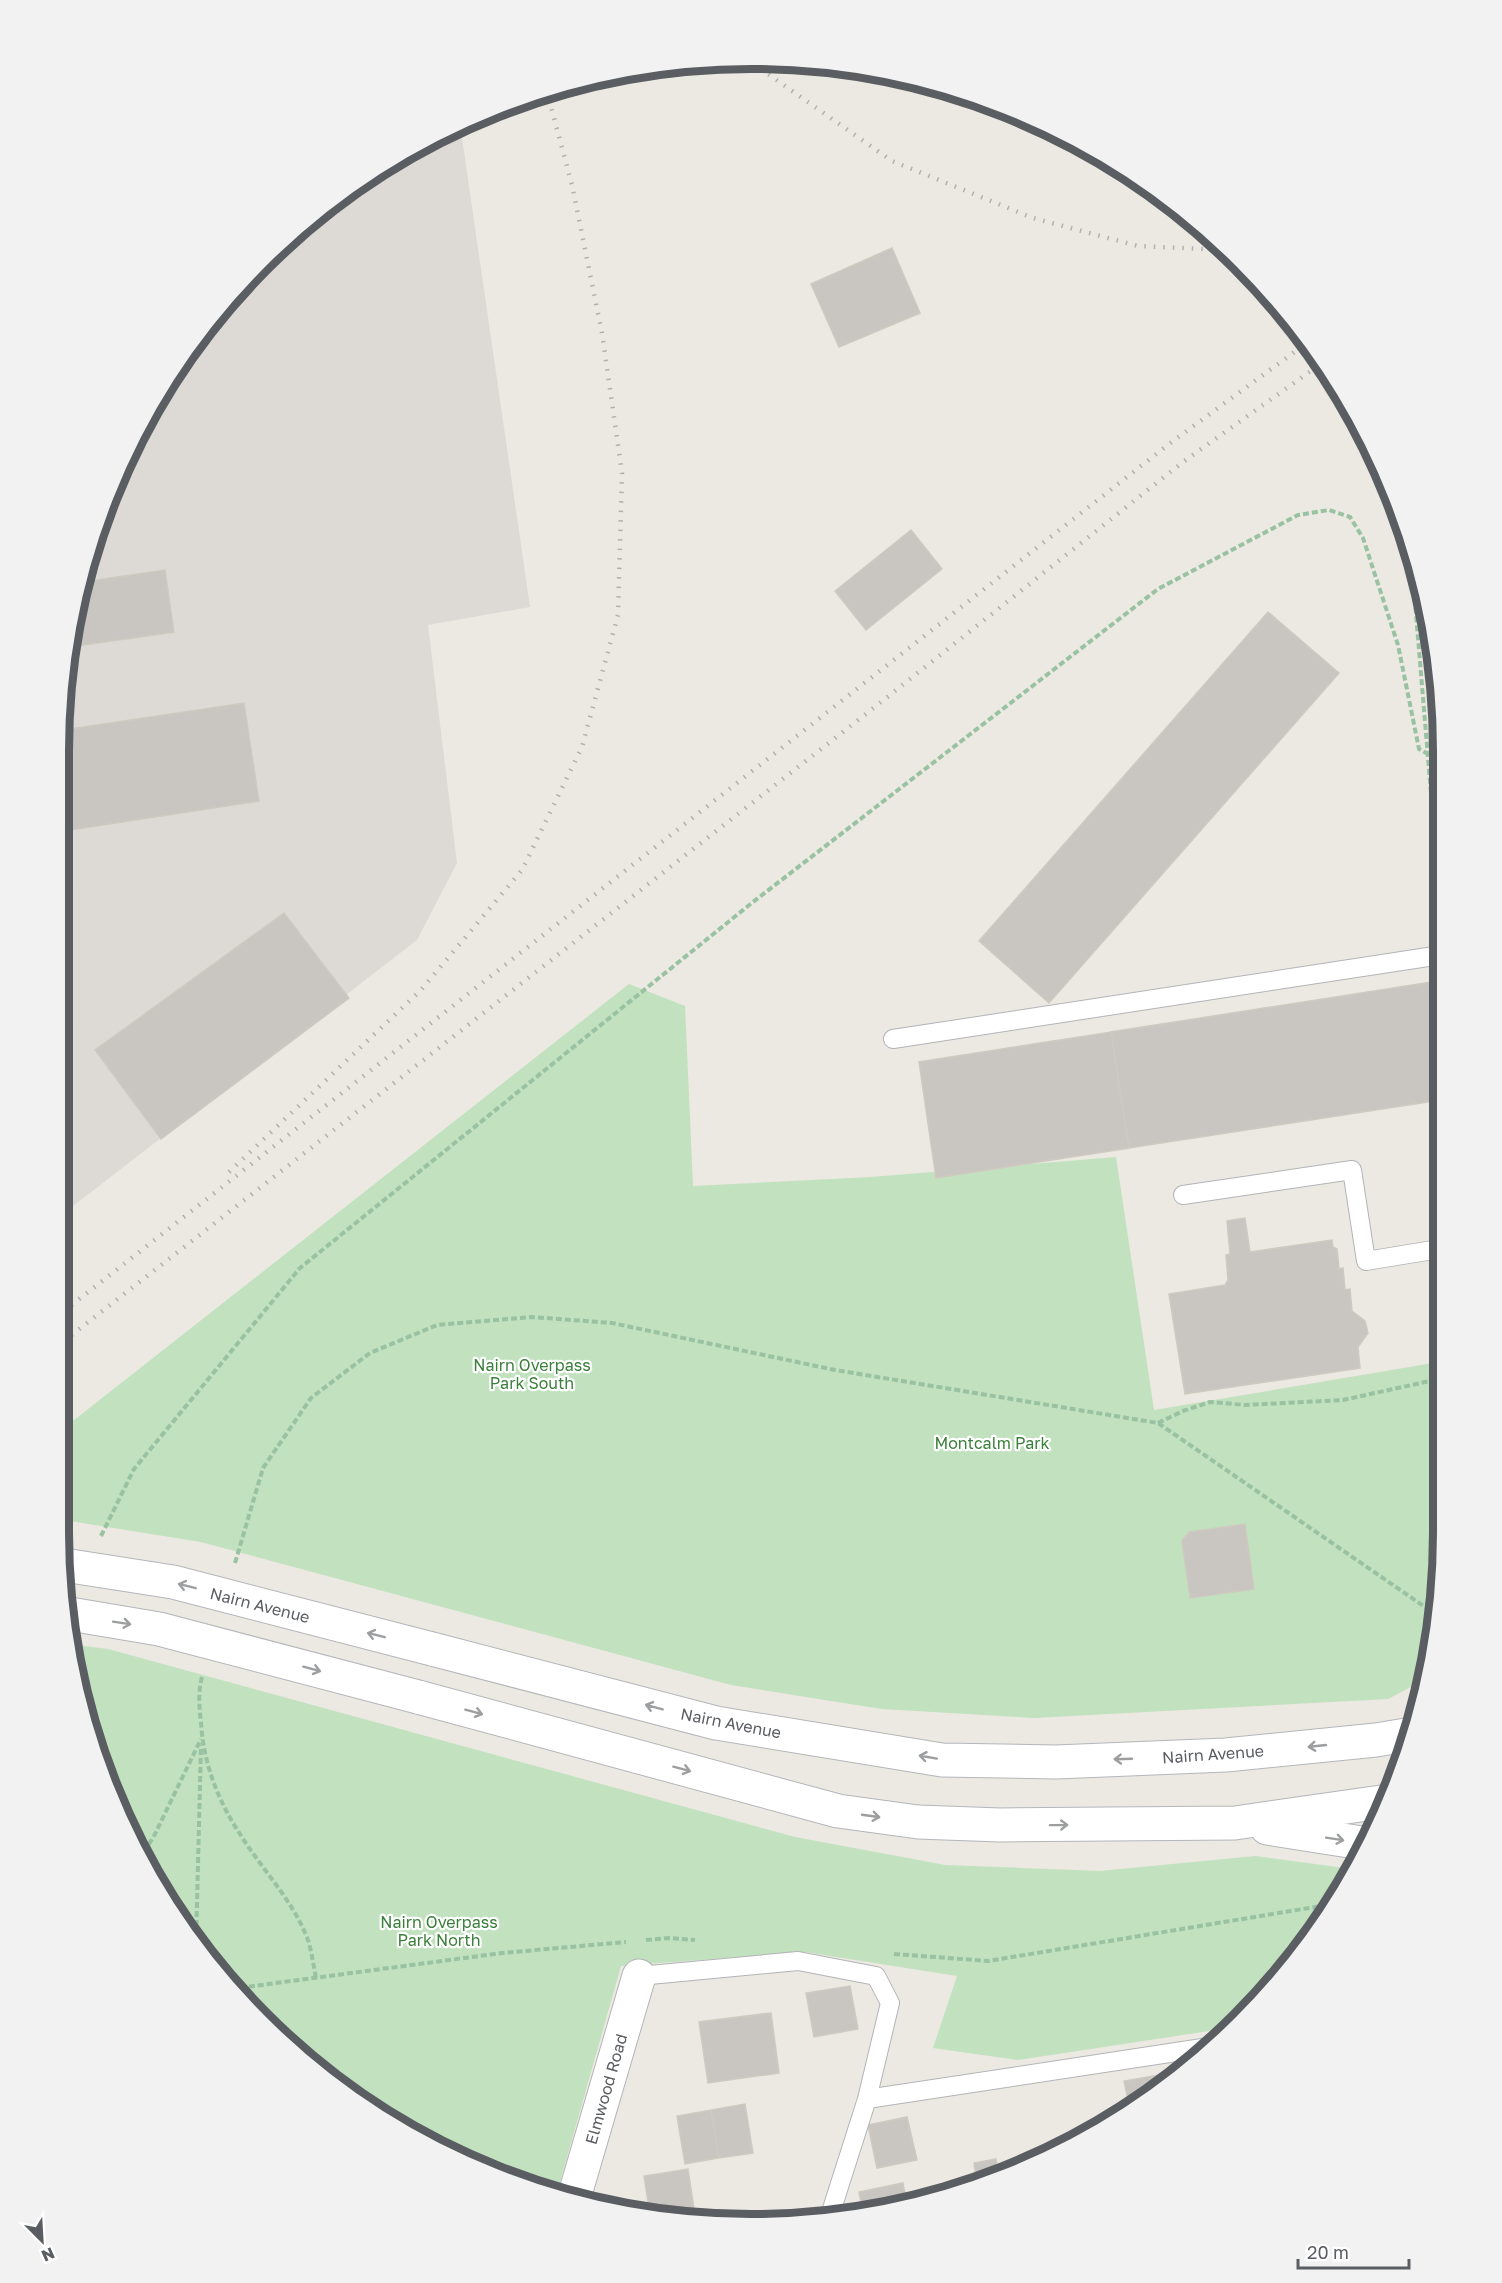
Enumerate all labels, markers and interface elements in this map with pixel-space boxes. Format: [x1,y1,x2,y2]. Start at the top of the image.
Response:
park label: Nairn Overpass Park South [473,1355,591,1393]
park label: Montcalm Park [934,1433,1050,1453]
one-way arrow [177,1580,196,1591]
street label: Nairn Avenue [208,1583,312,1627]
one-way arrow [112,1617,132,1628]
one-way arrow [366,1628,385,1640]
one-way arrow [302,1664,321,1675]
one-way arrow [645,1701,664,1712]
street label: Nairn Avenue [679,1703,783,1743]
one-way arrow [464,1707,483,1719]
street label: Nairn Avenue [1161,1740,1265,1768]
one-way arrow [1308,1741,1328,1752]
one-way arrow [919,1752,939,1763]
one-way arrow [1113,1754,1133,1765]
one-way arrow [673,1764,692,1775]
one-way arrow [861,1811,881,1822]
one-way arrow [1048,1819,1068,1831]
one-way arrow [1324,1834,1344,1845]
park label: Nairn Overpass Park North [380,1912,498,1950]
street label: Elmwood Road [581,2031,631,2147]
north arrow [12,2211,72,2271]
scale bar [1298,2232,1409,2270]
text: 20 m [1307,2241,1349,2263]
text: N [38,2243,58,2266]

